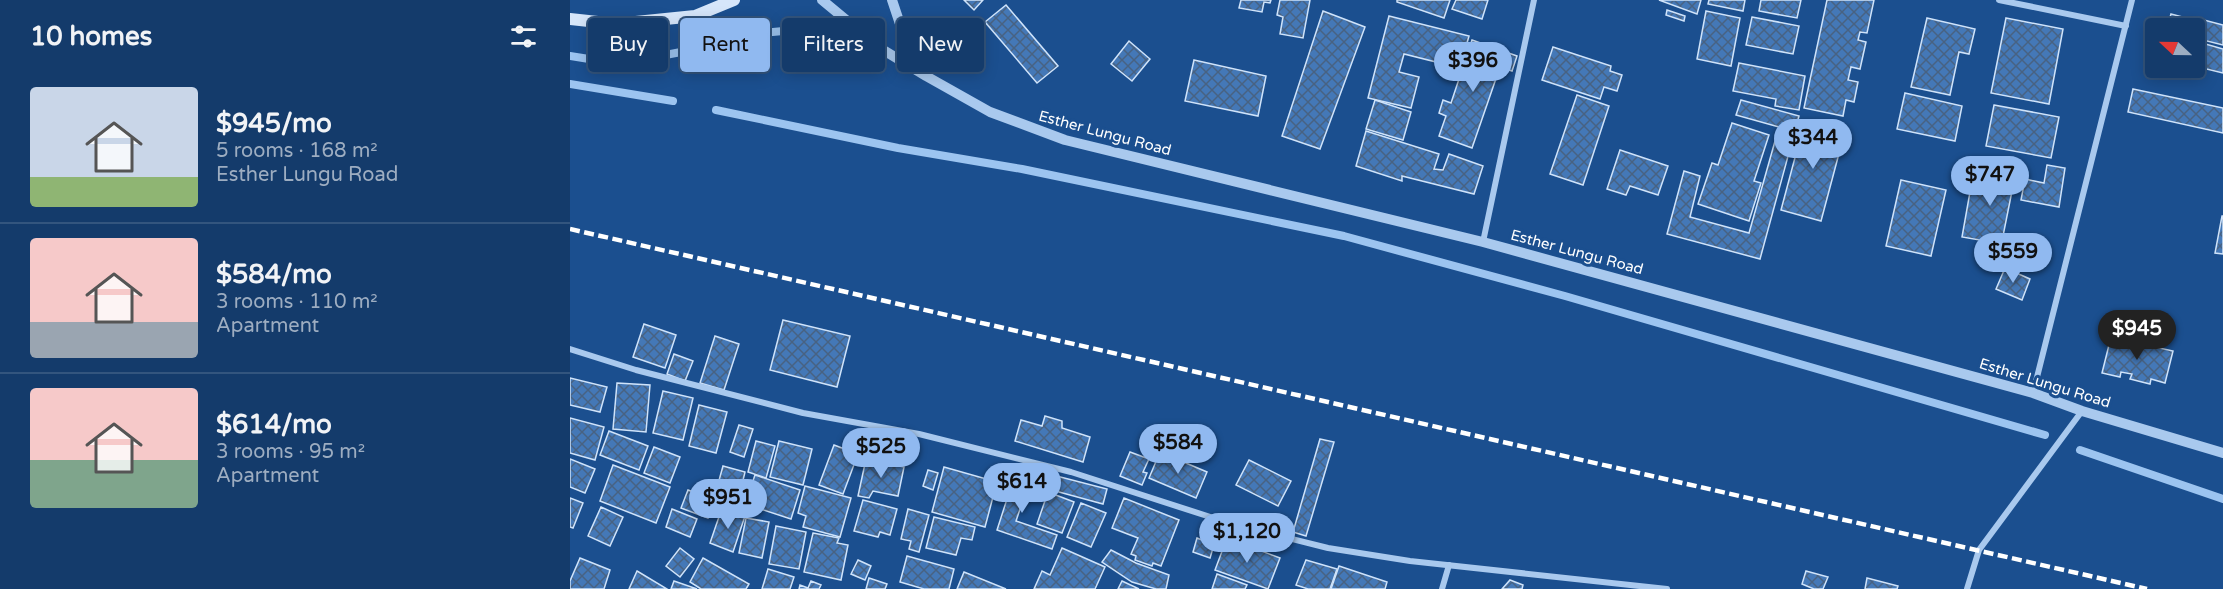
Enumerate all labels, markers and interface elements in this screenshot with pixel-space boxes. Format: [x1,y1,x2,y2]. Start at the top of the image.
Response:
chip: Buy [588,18,668,72]
chip: Rent [680,18,770,72]
chip: Filters [782,18,885,72]
chip: New [897,18,984,72]
north arrow [2145,18,2205,78]
map controls [2145,18,2205,78]
icon: filters [507,20,540,53]
text: 10 homes [30,21,152,52]
pin: $396 [1437,42,1509,93]
text: $396 [1448,49,1498,73]
street label: Esther Lungu Road [1037,107,1173,159]
text: $945/mo [216,108,332,139]
icon: home [78,111,150,183]
pin: $344 [1777,119,1849,170]
text: $344 [1788,126,1838,150]
text: 5 rooms · 168 m² [216,139,378,163]
pin: $747 [1954,156,2026,207]
text: Esther Lungu Road [216,163,398,187]
text: $747 [1965,163,2015,187]
street label: Esther Lungu Road [1509,226,1645,278]
pin: $559 [1977,233,2049,284]
text: $559 [1988,240,2038,264]
text: $584/mo [216,259,332,290]
icon: home [78,262,150,334]
text: 3 rooms · 110 m² [216,290,378,314]
pin: $945 [2101,310,2173,361]
text: Apartment [216,314,319,338]
text: $945 [2112,317,2162,341]
street label: Esther Lungu Road [1977,354,2113,412]
text: $614/mo [216,409,332,440]
icon: home [78,412,150,484]
pin: $584 [1142,424,1214,475]
pin: $525 [845,428,917,479]
text: $584 [1153,431,1203,455]
text: $525 [856,435,906,459]
text: 3 rooms · 95 m² [216,440,365,464]
pin: $614 [986,463,1058,514]
text: Apartment [216,464,319,488]
text: $614 [997,470,1047,494]
pin: $951 [692,479,764,530]
text: $951 [703,486,753,510]
pin: $1,120 [1198,513,1296,564]
text: $1,120 [1213,520,1281,544]

